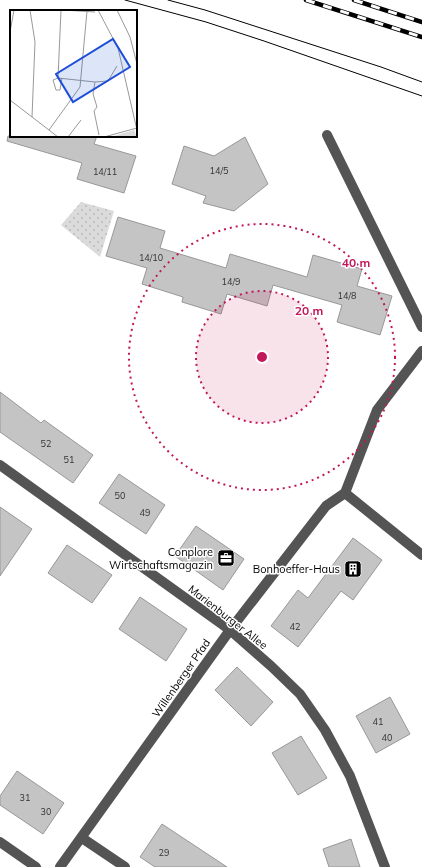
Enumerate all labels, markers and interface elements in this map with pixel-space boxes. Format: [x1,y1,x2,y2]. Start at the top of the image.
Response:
inset map [10,10,137,137]
house number: 14/5 [210,165,229,176]
house number: 14/11 [93,166,117,177]
house number: 14/10 [139,252,163,263]
text: 40 m [342,255,370,270]
house number: 14/9 [222,276,240,287]
house number: 14/8 [338,290,356,301]
text: 20 m [295,303,323,318]
centre of rings [255,350,269,364]
house number: 52 [41,438,51,449]
house number: 51 [64,454,74,465]
house number: 50 [115,490,125,501]
house number: 49 [140,507,150,518]
place label: Conplore Wirtschaftsmagazin [109,545,213,572]
office icon: Conplore Wirtschaftsmagazin [216,548,236,568]
building icon: Bonhoeffer-Haus [343,559,363,579]
place label: Bonhoeffer-Haus [253,562,340,576]
street label: Marienburger Allee [186,582,270,652]
house number: 42 [290,621,300,632]
street label: Willenberger Pfad [149,636,213,720]
house number: 41 [373,716,383,727]
house number: 40 [382,732,392,743]
house number: 31 [20,792,30,803]
house number: 30 [41,806,51,817]
house number: 29 [159,847,169,858]

